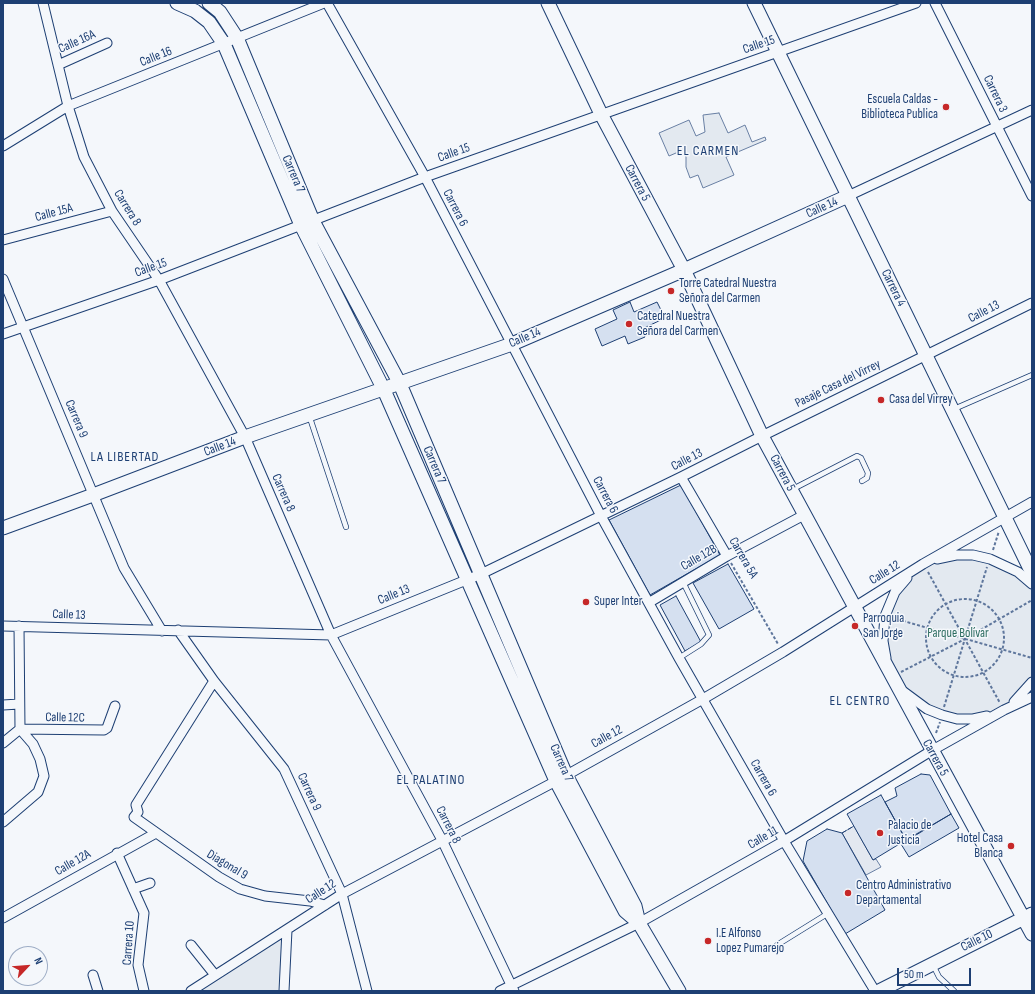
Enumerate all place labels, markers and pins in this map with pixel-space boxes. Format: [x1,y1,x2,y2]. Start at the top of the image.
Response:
place label: Escuela Caldas - Biblioteca Publica [861,92,938,123]
marker: Escuela Caldas - Biblioteca Publica [941,102,951,112]
place label: Torre Catedral Nuestra Señora del Carmen [679,276,776,307]
marker: Torre Catedral Nuestra Señora del Carmen [666,286,676,296]
place label: Catedral Nuestra Señora del Carmen [637,309,718,340]
marker: Catedral Nuestra Señora del Carmen [624,319,634,329]
place label: Casa del Virrey [889,392,953,408]
marker: Casa del Virrey [876,395,886,405]
place label: Super Inter [594,594,643,610]
marker: Super Inter [581,597,591,607]
place label: Parroquia San Jorge [863,611,904,642]
marker: Parroquia San Jorge [850,621,860,631]
place label: Palacio de Justicia [888,818,931,849]
marker: Palacio de Justicia [875,828,885,838]
place label: Hotel Casa Blanca [957,831,1003,862]
marker: Hotel Casa Blanca [1006,841,1016,851]
place label: Centro Administrativo Departamental [856,878,951,909]
marker: Centro Administrativo Departamental [843,888,853,898]
place label: I.E Alfonso Lopez Pumarejo [716,926,784,957]
marker: I.E Alfonso Lopez Pumarejo [703,936,713,946]

